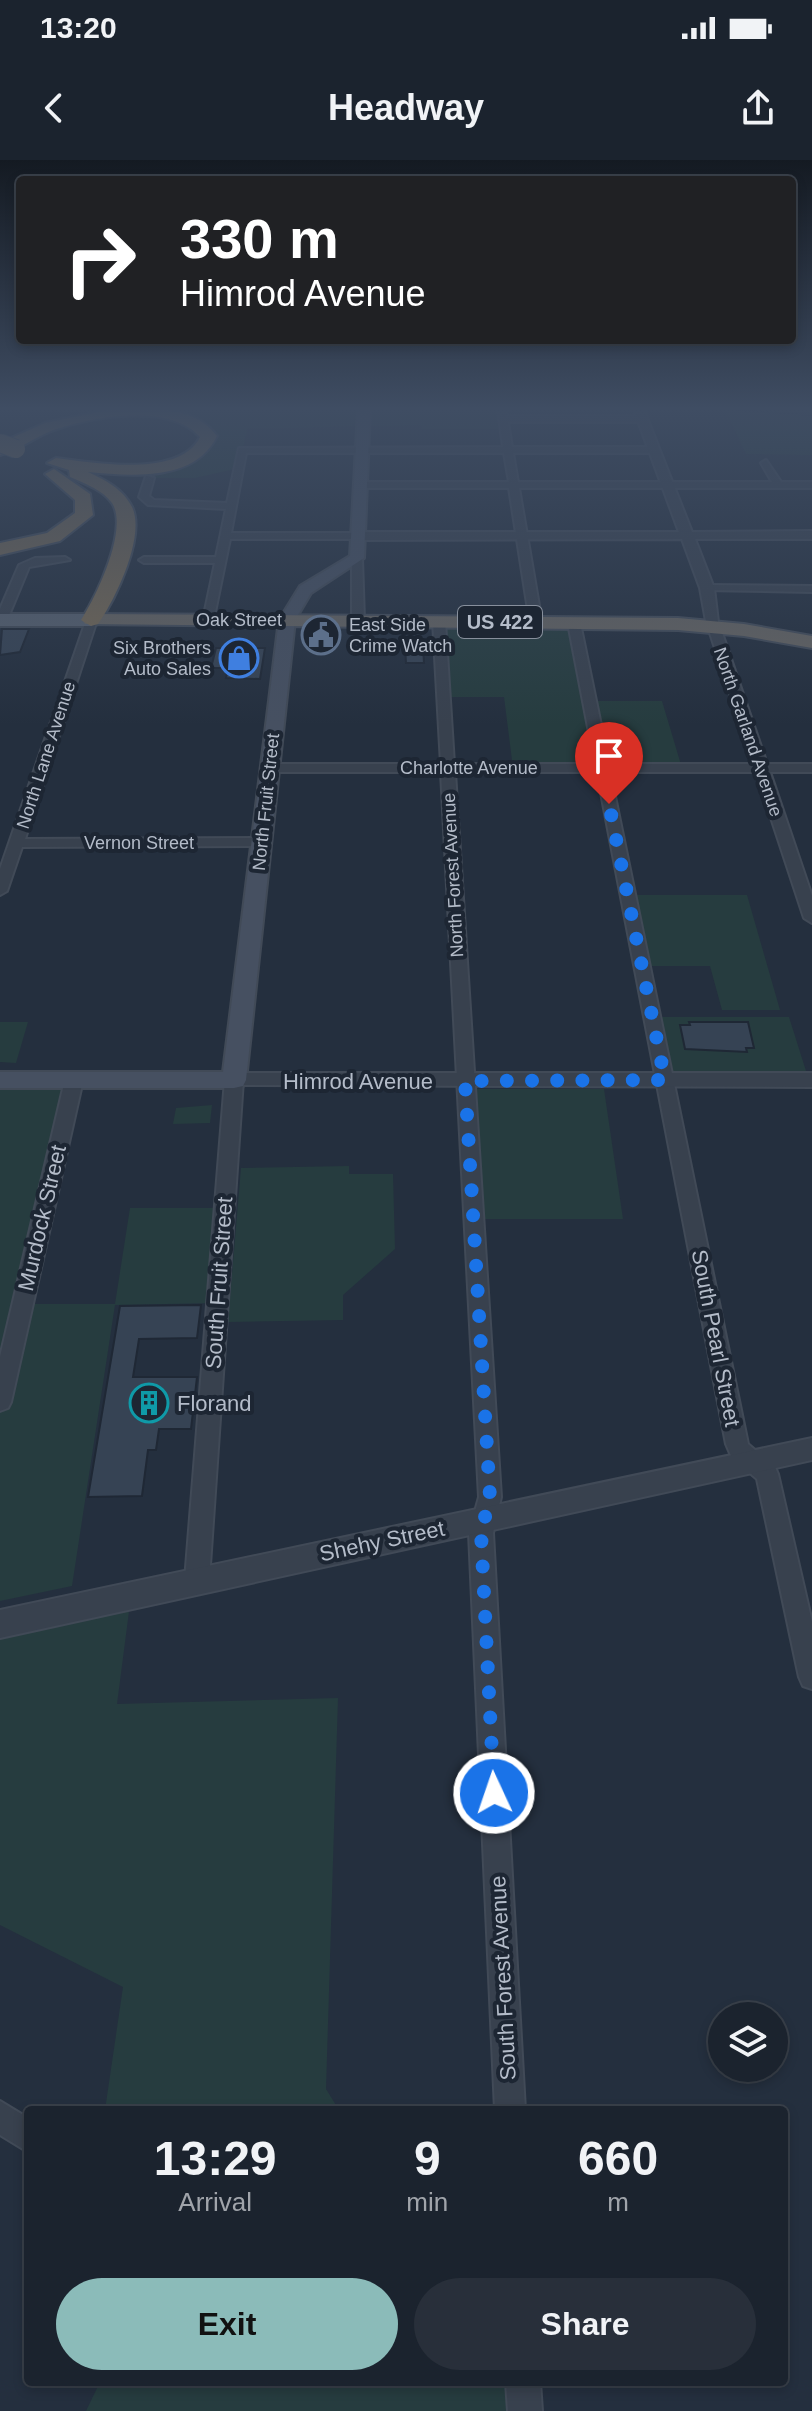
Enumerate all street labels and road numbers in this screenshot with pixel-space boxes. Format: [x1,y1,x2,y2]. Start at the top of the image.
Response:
road number: US 422 [458,606,542,638]
street label: Oak Street [196,610,282,630]
street label: North Garland Avenue [710,645,786,819]
street label: North Lane Avenue [13,679,79,831]
street label: North Fruit Street [249,732,283,872]
street label: Charlotte Avenue [400,758,538,778]
street label: North Forest Avenue [439,792,467,958]
street label: Vernon Street [84,833,194,853]
street label: Himrod Avenue [283,1069,433,1094]
street label: Murdock Street [13,1143,71,1293]
street label: South Fruit Street [201,1196,237,1370]
street label: South Pearl Street [687,1247,745,1429]
street label: Shehy Street [317,1516,447,1566]
street label: South Forest Avenue [485,1875,521,2081]

